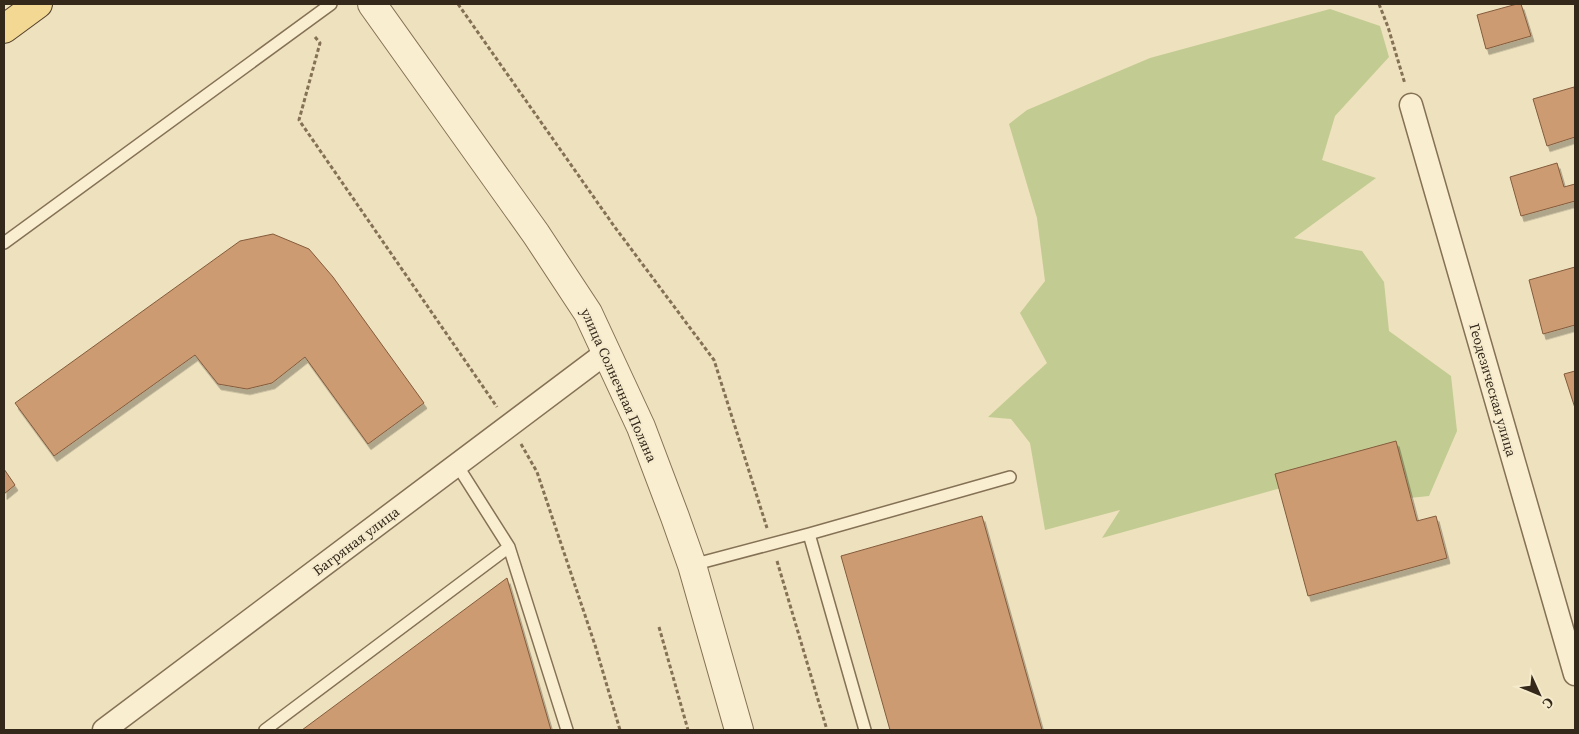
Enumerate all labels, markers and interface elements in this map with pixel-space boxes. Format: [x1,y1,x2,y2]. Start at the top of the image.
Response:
street label: улица Солнечная Поляна [576,305,662,466]
street label: Геодезическая улица [1464,321,1522,460]
street label: Багряная улица [309,501,404,580]
north arrow [1514,669,1564,719]
text: С [1538,693,1559,713]

